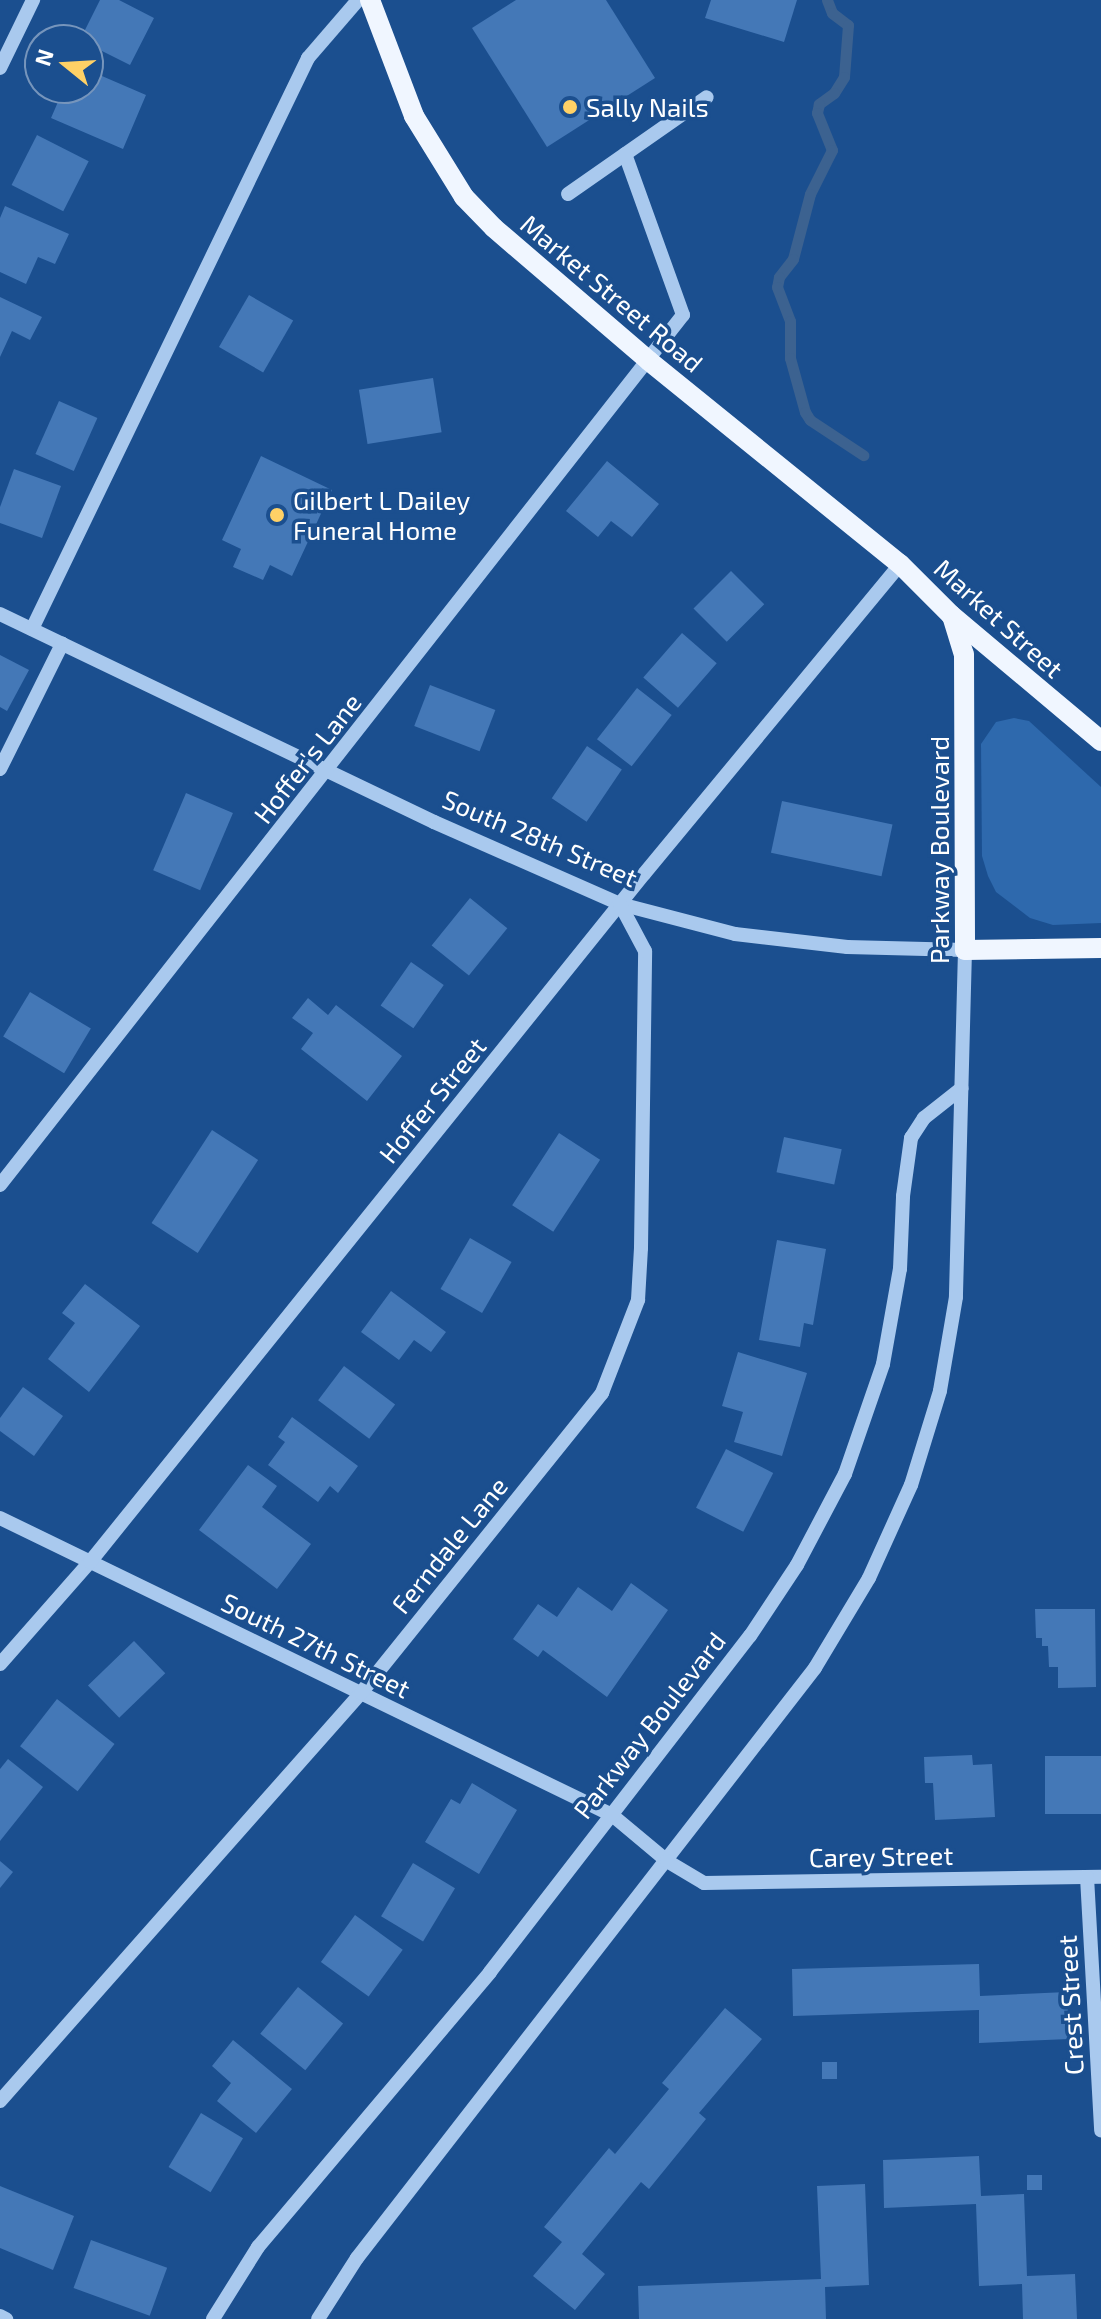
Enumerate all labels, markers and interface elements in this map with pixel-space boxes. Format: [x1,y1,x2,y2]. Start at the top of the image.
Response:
north arrow [24,24,104,104]
text: N [28,46,58,69]
place label: Sally Nails [586,91,709,123]
marker: Sally Nails [561,98,579,116]
street label: Market Street Road [515,208,709,378]
place label: Gilbert L Dailey Funeral Home [293,484,471,546]
marker: Gilbert L Dailey Funeral Home [268,506,286,524]
street label: Market Street [928,552,1070,684]
street label: Hoffer's Lane [247,687,367,829]
street label: Parkway Boulevard [923,736,955,964]
street label: South 28th Street [438,783,642,893]
street label: Hoffer Street [372,1031,492,1169]
street label: Ferndale Lane [385,1471,513,1619]
street label: South 27th Street [217,1586,415,1704]
street label: Parkway Boulevard [566,1625,732,1825]
street label: Carey Street [808,1839,954,1873]
street label: Crest Street [1051,1934,1089,2076]

